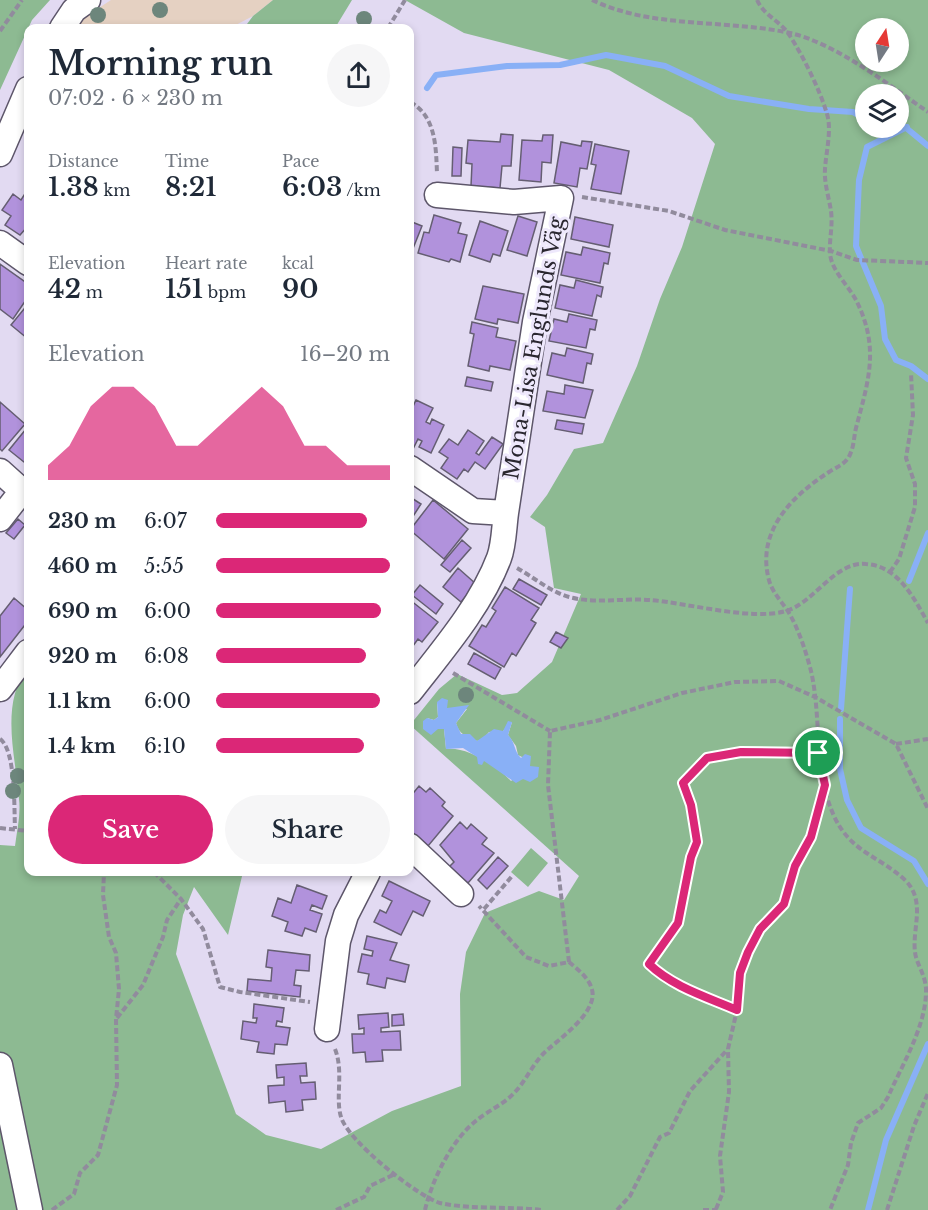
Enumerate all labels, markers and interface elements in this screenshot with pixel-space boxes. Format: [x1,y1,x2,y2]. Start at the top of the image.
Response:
north arrow [855,18,909,72]
map controls [855,18,909,138]
text: Morning run [48,43,273,84]
button: share [327,44,390,107]
button: layers [855,84,909,138]
text: 07:02 · 6 × 230 m [48,86,223,110]
text: Distance [48,151,119,171]
text: Time [165,151,209,171]
text: Pace [282,151,319,171]
text: 1.38 [48,171,99,203]
text: 8:21 [165,171,217,203]
text: 6:03 [282,171,342,203]
text: km [99,180,131,200]
text: /km [342,180,381,200]
street label: Mona-Lisa Englunds Väg [498,214,570,481]
text: Elevation [48,253,125,273]
text: Heart rate [165,253,247,273]
text: kcal [282,253,314,273]
text: 42 [48,273,81,305]
text: 151 [165,273,203,305]
text: 90 [282,273,319,305]
text: m [81,282,103,302]
text: bpm [203,282,246,302]
text: Elevation [48,342,145,366]
text: 16–20 m [300,342,390,366]
text: 230 m [48,509,116,533]
text: 6:07 [144,509,187,533]
text: 460 m [48,554,117,578]
text: 5:55 [144,554,184,578]
text: 690 m [48,599,118,623]
text: 6:00 [144,599,191,623]
text: 920 m [48,644,117,668]
text: 6:08 [144,644,189,668]
text: 1.1 km [48,689,111,713]
text: 6:00 [144,689,191,713]
pin [792,727,843,778]
text: 1.4 km [48,734,116,758]
text: 6:10 [144,734,186,758]
icon: arrive [801,736,834,769]
button: Save [48,795,213,864]
button: Share [225,795,390,864]

